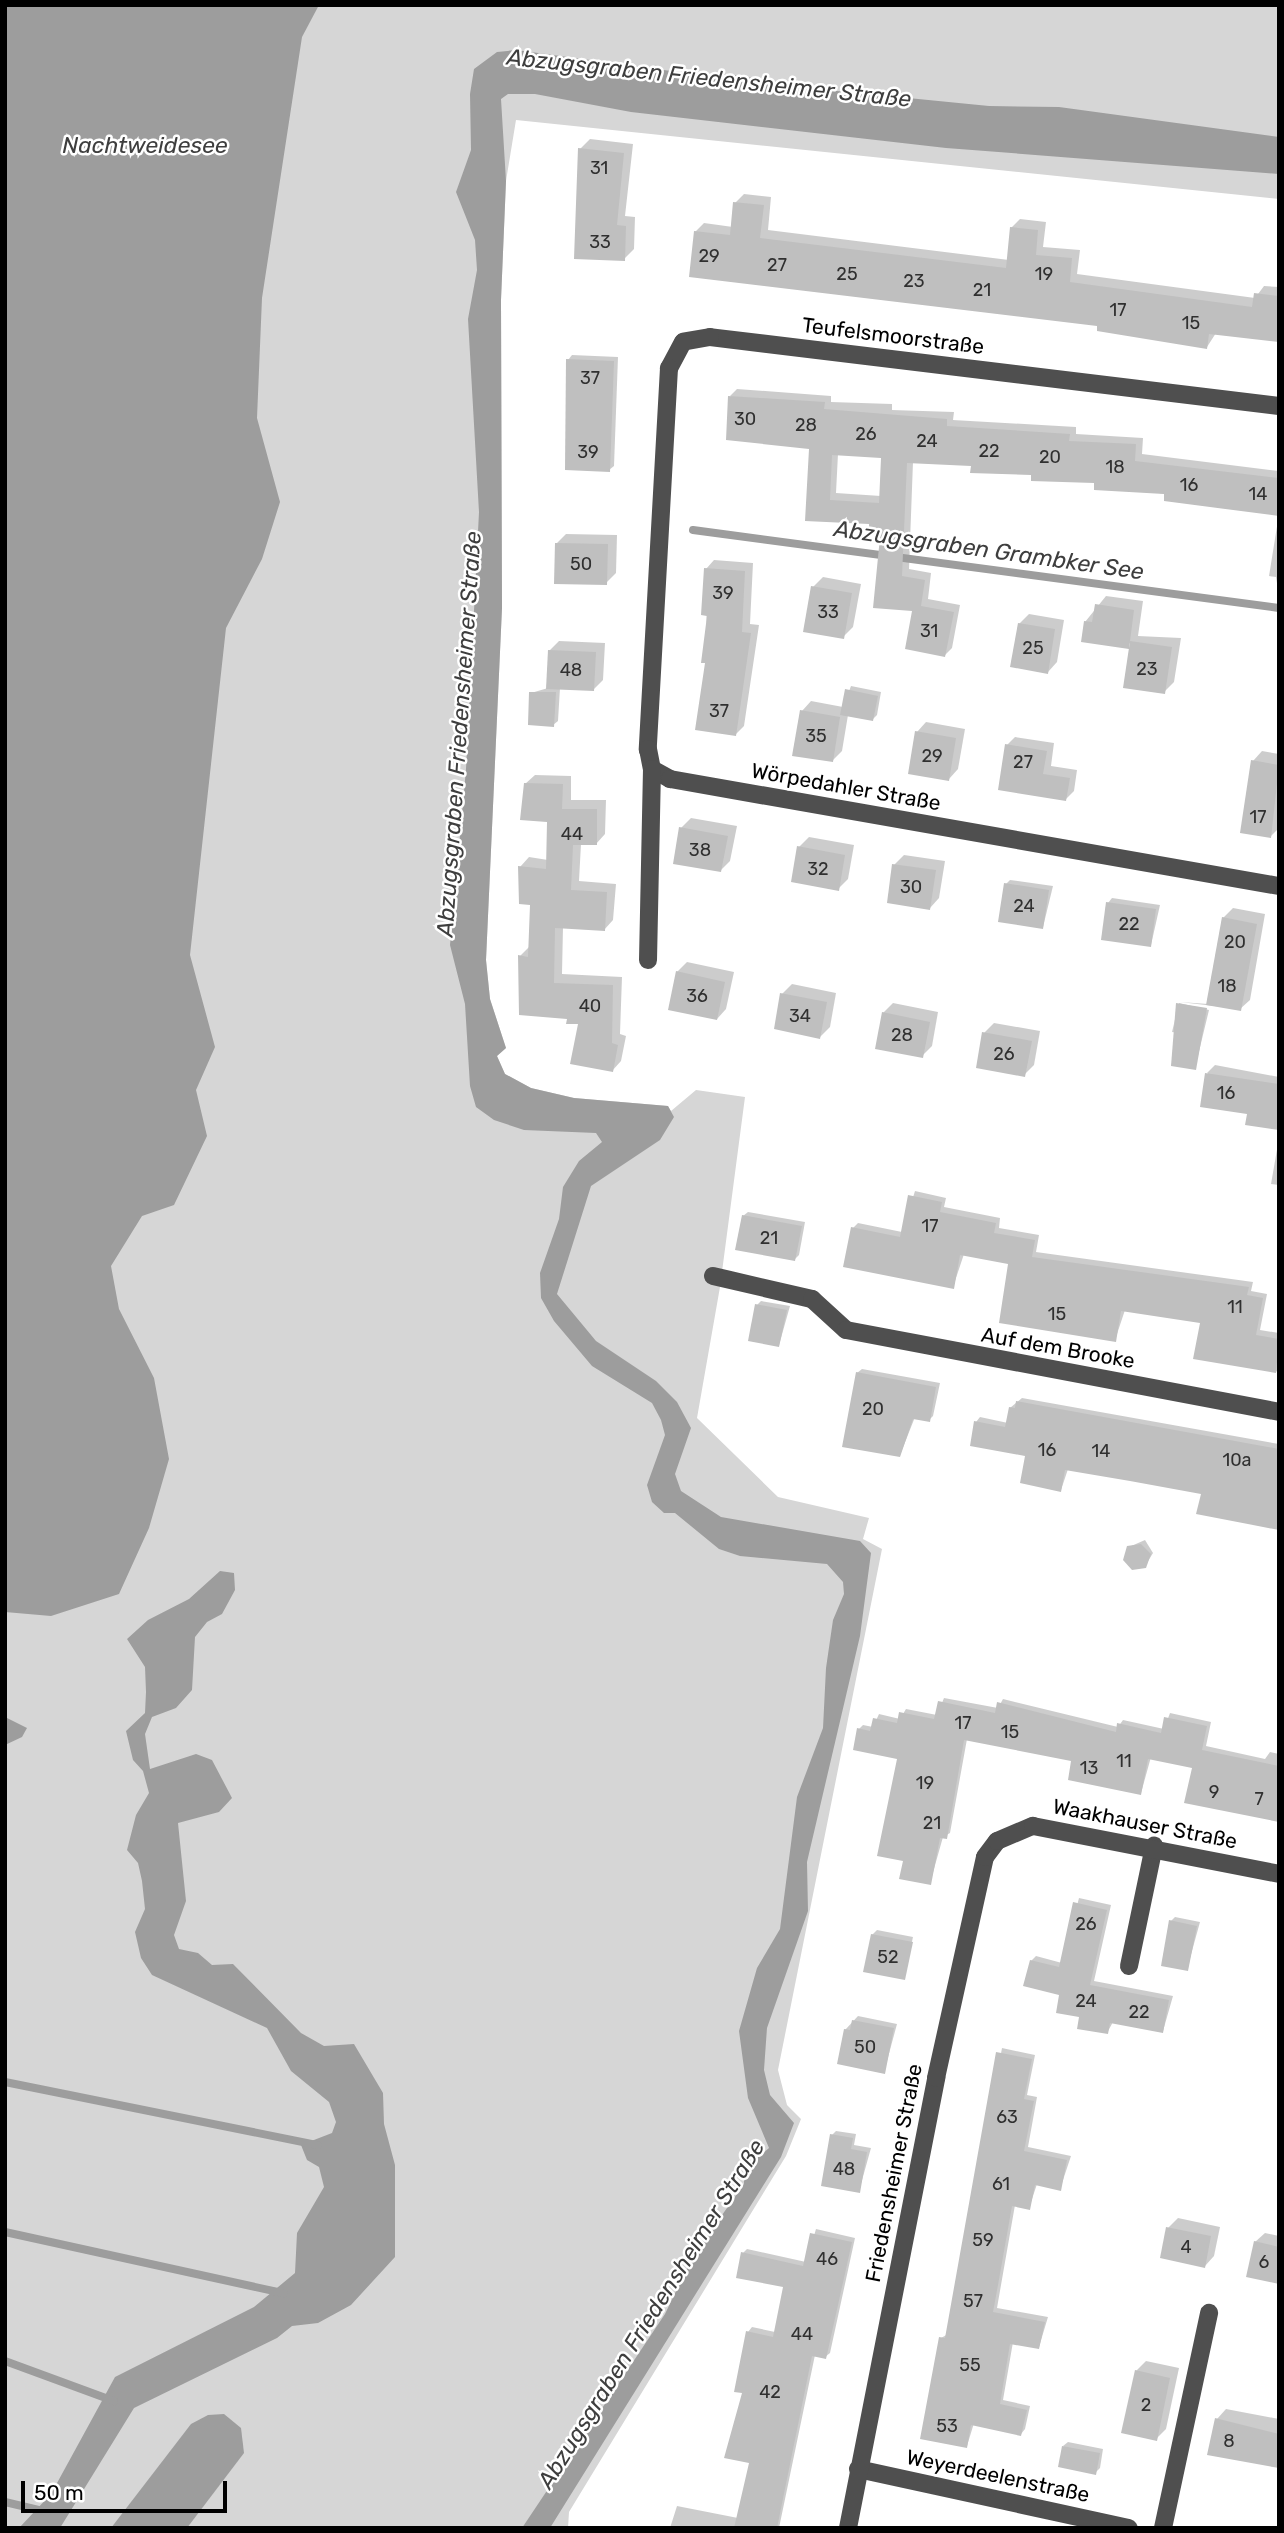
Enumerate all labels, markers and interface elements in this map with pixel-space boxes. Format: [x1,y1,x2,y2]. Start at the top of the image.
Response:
water label: Abzugsgraben Friedensheimer Straße [505,43,913,113]
water label: Nachtweidesee [62,131,228,159]
house number: 31 [590,157,608,179]
house number: 33 [589,231,611,253]
house number: 29 [698,245,720,267]
house number: 27 [767,254,787,276]
house number: 25 [836,263,858,285]
house number: 19 [1035,263,1053,285]
house number: 23 [903,270,925,292]
house number: 21 [973,279,991,301]
house number: 17 [1110,299,1126,321]
street label: Teufelsmoorstraße [801,312,985,360]
house number: 15 [1182,312,1200,334]
house number: 37 [580,367,600,389]
house number: 30 [734,408,756,430]
house number: 28 [795,414,817,436]
house number: 26 [855,423,877,445]
house number: 24 [916,430,938,452]
house number: 22 [978,440,1000,462]
house number: 39 [577,441,599,463]
house number: 20 [1039,446,1061,468]
house number: 18 [1105,456,1125,478]
house number: 16 [1180,474,1198,496]
house number: 14 [1249,483,1267,505]
water label: Abzugsgraben Grambker See [832,515,1146,585]
water label: Abzugsgraben Friedensheimer Straße [431,530,487,938]
house number: 50 [570,553,592,575]
house number: 39 [712,582,734,604]
house number: 33 [817,601,839,623]
house number: 31 [920,620,938,642]
house number: 25 [1022,637,1044,659]
house number: 23 [1136,658,1158,680]
house number: 48 [560,659,582,681]
house number: 37 [709,700,729,722]
house number: 35 [805,725,827,747]
house number: 29 [921,745,943,767]
house number: 27 [1013,751,1033,773]
street label: Wörpedahler Straße [749,758,943,816]
house number: 17 [1250,806,1266,828]
house number: 44 [561,823,583,845]
house number: 38 [689,839,711,861]
house number: 32 [807,858,829,880]
house number: 30 [900,876,922,898]
house number: 24 [1013,895,1035,917]
house number: 22 [1118,913,1140,935]
house number: 20 [1224,931,1246,953]
house number: 18 [1217,975,1237,997]
house number: 36 [686,985,708,1007]
house number: 40 [579,995,601,1017]
house number: 34 [789,1005,811,1027]
house number: 28 [891,1024,913,1046]
house number: 26 [993,1043,1015,1065]
house number: 16 [1217,1082,1235,1104]
house number: 17 [922,1215,938,1237]
house number: 21 [760,1227,778,1249]
house number: 11 [1227,1296,1243,1318]
house number: 15 [1048,1303,1066,1325]
street label: Auf dem Brooke [979,1322,1137,1374]
house number: 20 [862,1398,884,1420]
house number: 16 [1038,1439,1056,1461]
house number: 14 [1092,1440,1110,1462]
house number: 10a [1222,1449,1252,1471]
house number: 17 [955,1712,971,1734]
house number: 15 [1001,1721,1019,1743]
house number: 11 [1116,1750,1132,1772]
house number: 13 [1080,1757,1098,1779]
house number: 19 [916,1772,934,1794]
house number: 9 [1209,1781,1219,1803]
house number: 7 [1254,1788,1264,1810]
street label: Waakhauser Straße [1050,1794,1240,1854]
house number: 21 [923,1812,941,1834]
house number: 26 [1075,1913,1097,1935]
house number: 52 [877,1946,899,1968]
house number: 24 [1075,1990,1097,2012]
house number: 22 [1128,2001,1150,2023]
house number: 50 [854,2036,876,2058]
street label: Friedensheimer Straße [860,2061,928,2285]
house number: 63 [996,2106,1018,2128]
water label: Abzugsgraben Friedensheimer Straße [532,2134,770,2494]
house number: 48 [833,2158,855,2180]
house number: 61 [992,2173,1010,2195]
house number: 59 [972,2229,994,2251]
house number: 4 [1180,2236,1192,2258]
house number: 46 [816,2248,838,2270]
house number: 6 [1259,2251,1269,2273]
house number: 57 [963,2290,983,2312]
house number: 44 [791,2323,813,2345]
house number: 55 [959,2354,981,2376]
house number: 42 [759,2381,781,2403]
house number: 2 [1141,2394,1151,2416]
house number: 53 [936,2415,958,2437]
house number: 8 [1223,2430,1235,2452]
street label: Weyerdeelenstraße [904,2444,1092,2508]
scale bar [24,2466,231,2510]
text: 50 m [34,2480,84,2505]

